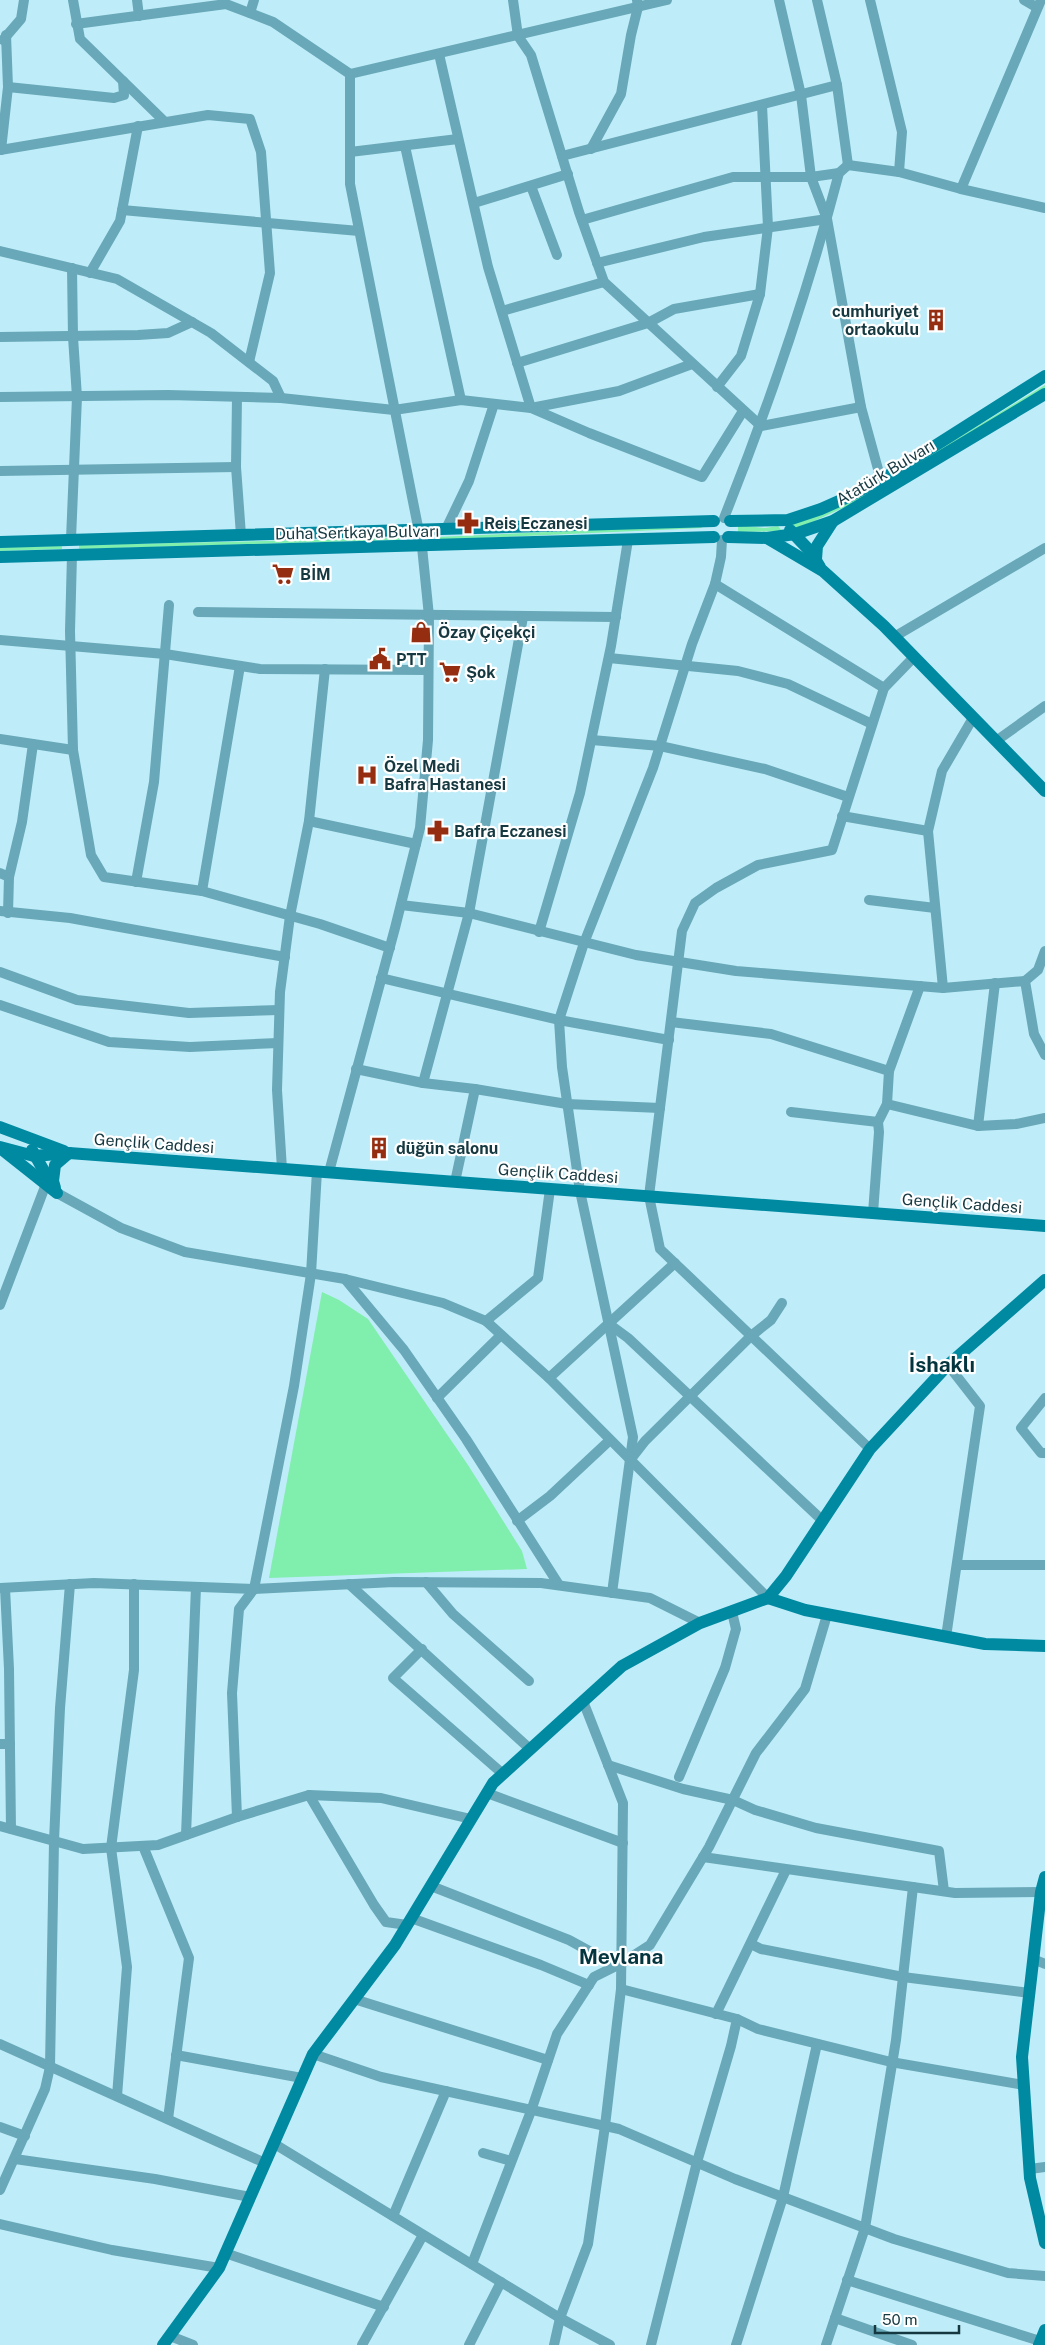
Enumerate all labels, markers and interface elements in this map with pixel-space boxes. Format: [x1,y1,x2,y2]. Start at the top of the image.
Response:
place label: cumhuriyet ortaokulu [832,302,919,339]
building icon: cumhuriyet ortaokulu [923,307,949,333]
street label: Atatürk Bulvarı [833,436,938,509]
pharmacy icon: Reis Eczanesi [455,510,481,536]
place label: Reis Eczanesi [484,514,587,533]
street label: Duha Sertkaya Bulvarı [275,522,439,543]
supermarket icon: BİM [270,561,296,587]
place label: BİM [300,564,331,584]
shop icon: Özay Çiçekçi [408,619,434,645]
place label: Özay Çiçekçi [438,621,535,642]
public building icon: PTT [367,646,393,672]
place label: PTT [396,650,427,669]
supermarket icon: Şok [437,659,463,685]
place label: Şok [466,663,495,682]
place label: Özel Medi Bafra Hastanesi [384,755,506,794]
hospital icon: Özel Medi Bafra Hastanesi [354,762,380,788]
pharmacy icon: Bafra Eczanesi [425,818,451,844]
place label: Bafra Eczanesi [454,822,567,841]
street label: Gençlik Caddesi [93,1130,215,1157]
building icon: düğün salonu [366,1135,392,1161]
place label: düğün salonu [396,1139,498,1158]
street label: Gençlik Caddesi [497,1160,619,1187]
street label: Gençlik Caddesi [901,1190,1023,1217]
district label: İshaklı [909,1352,975,1377]
district label: Mevlana [579,1944,663,1969]
scale bar [875,2302,959,2334]
text: 50 m [882,2311,917,2328]

